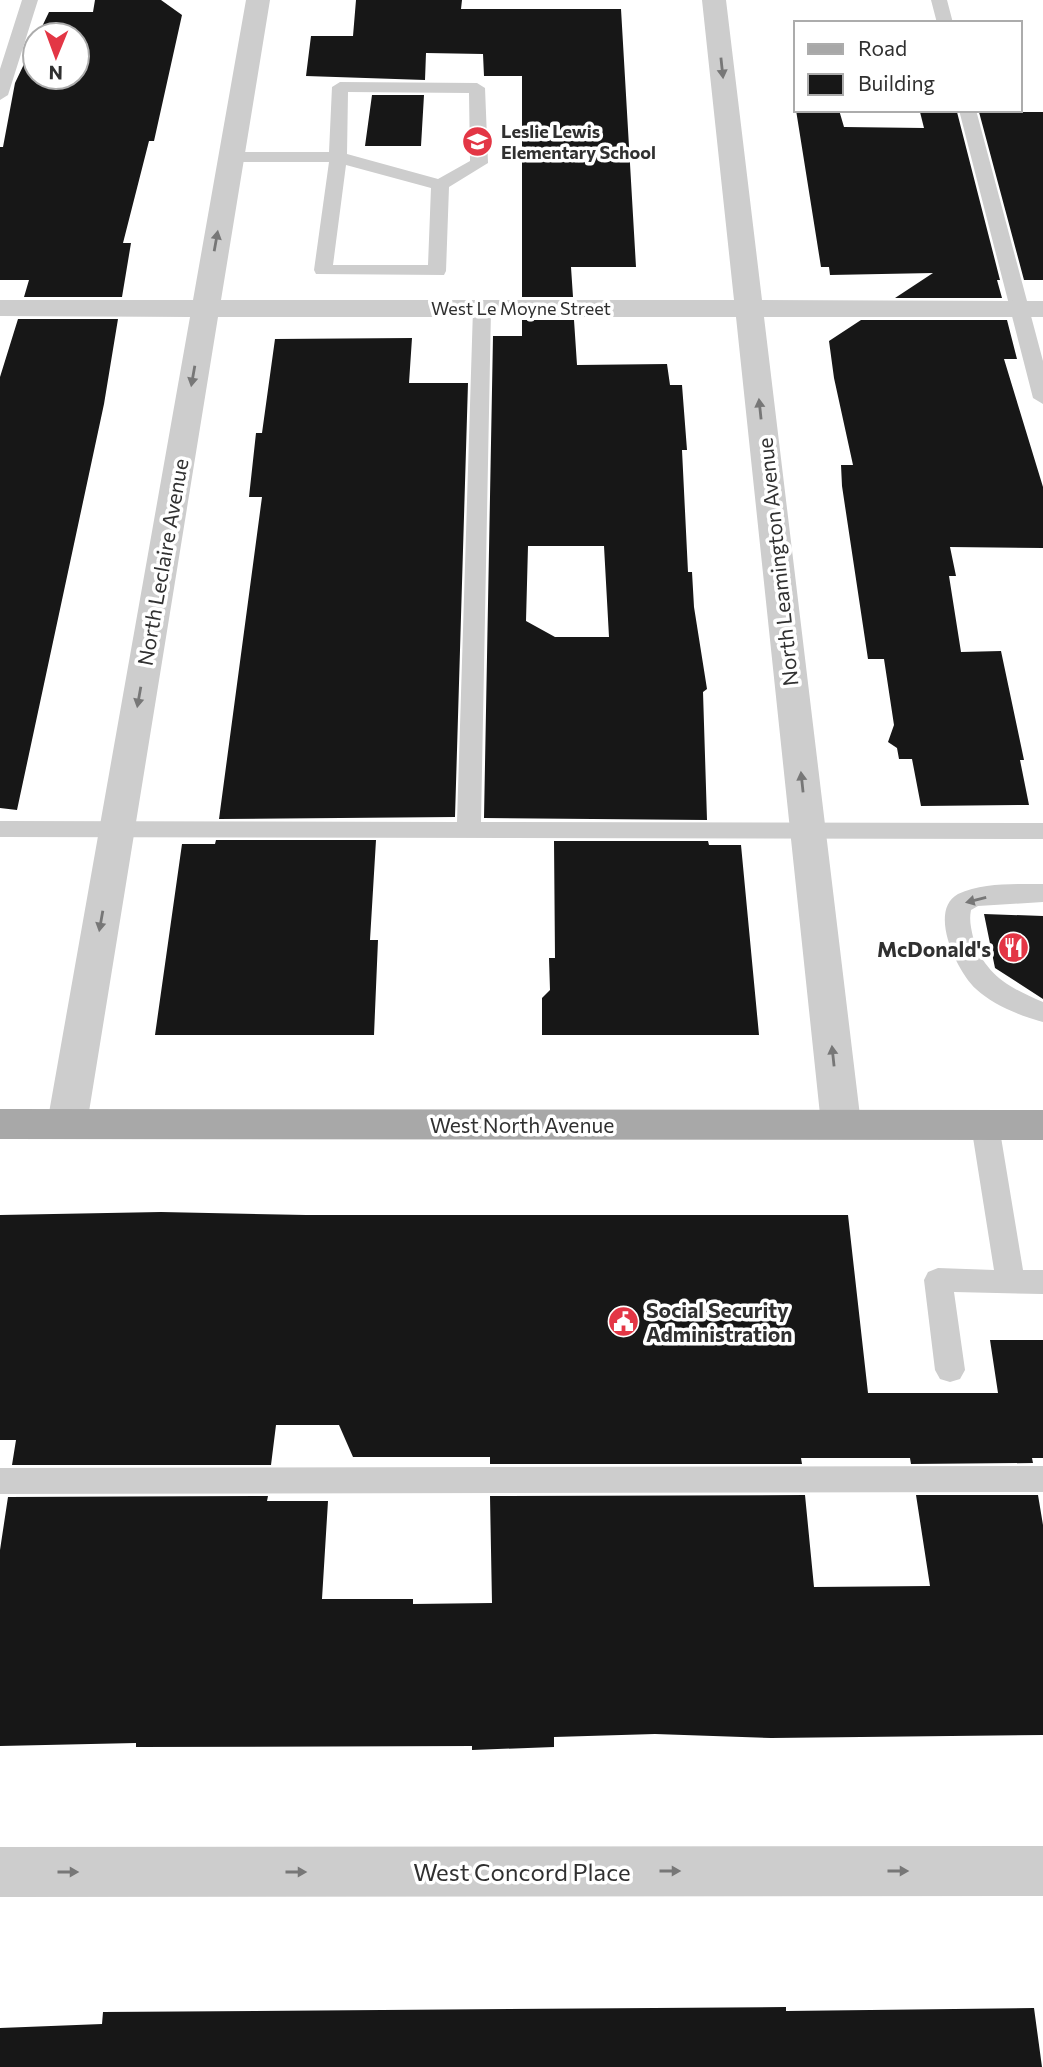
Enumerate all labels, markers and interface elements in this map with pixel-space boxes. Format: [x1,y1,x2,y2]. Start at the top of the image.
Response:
north arrow [21,21,91,91]
legend [794,21,1022,112]
text: Road [858,35,907,60]
one-way arrow [716,57,727,79]
text: N [48,62,63,85]
text: Building [858,70,935,95]
place label: Leslie Lewis Elementary School [501,120,656,163]
school or university icon: Leslie Lewis Elementary School [461,124,495,158]
one-way arrow [211,230,222,252]
street label: West Le Moyne Street [431,297,611,319]
one-way arrow [187,365,198,387]
one-way arrow [755,398,766,420]
street label: North Leamington Avenue [752,437,802,687]
street label: North Leclaire Avenue [131,457,193,667]
one-way arrow [133,686,144,708]
one-way arrow [796,770,807,792]
one-way arrow [964,895,986,906]
one-way arrow [95,910,106,932]
restaurant icon: McDonald's [997,931,1031,965]
place label: McDonald's [877,936,991,961]
one-way arrow [828,1045,839,1067]
street label: West North Avenue [430,1112,614,1137]
place label: Social Security Administration [646,1297,792,1346]
public building icon: Social Security Administration [606,1304,640,1338]
street label: West Concord Place [413,1857,631,1886]
one-way arrow [659,1865,681,1877]
one-way arrow [887,1865,909,1877]
one-way arrow [57,1866,79,1878]
one-way arrow [285,1866,307,1878]

